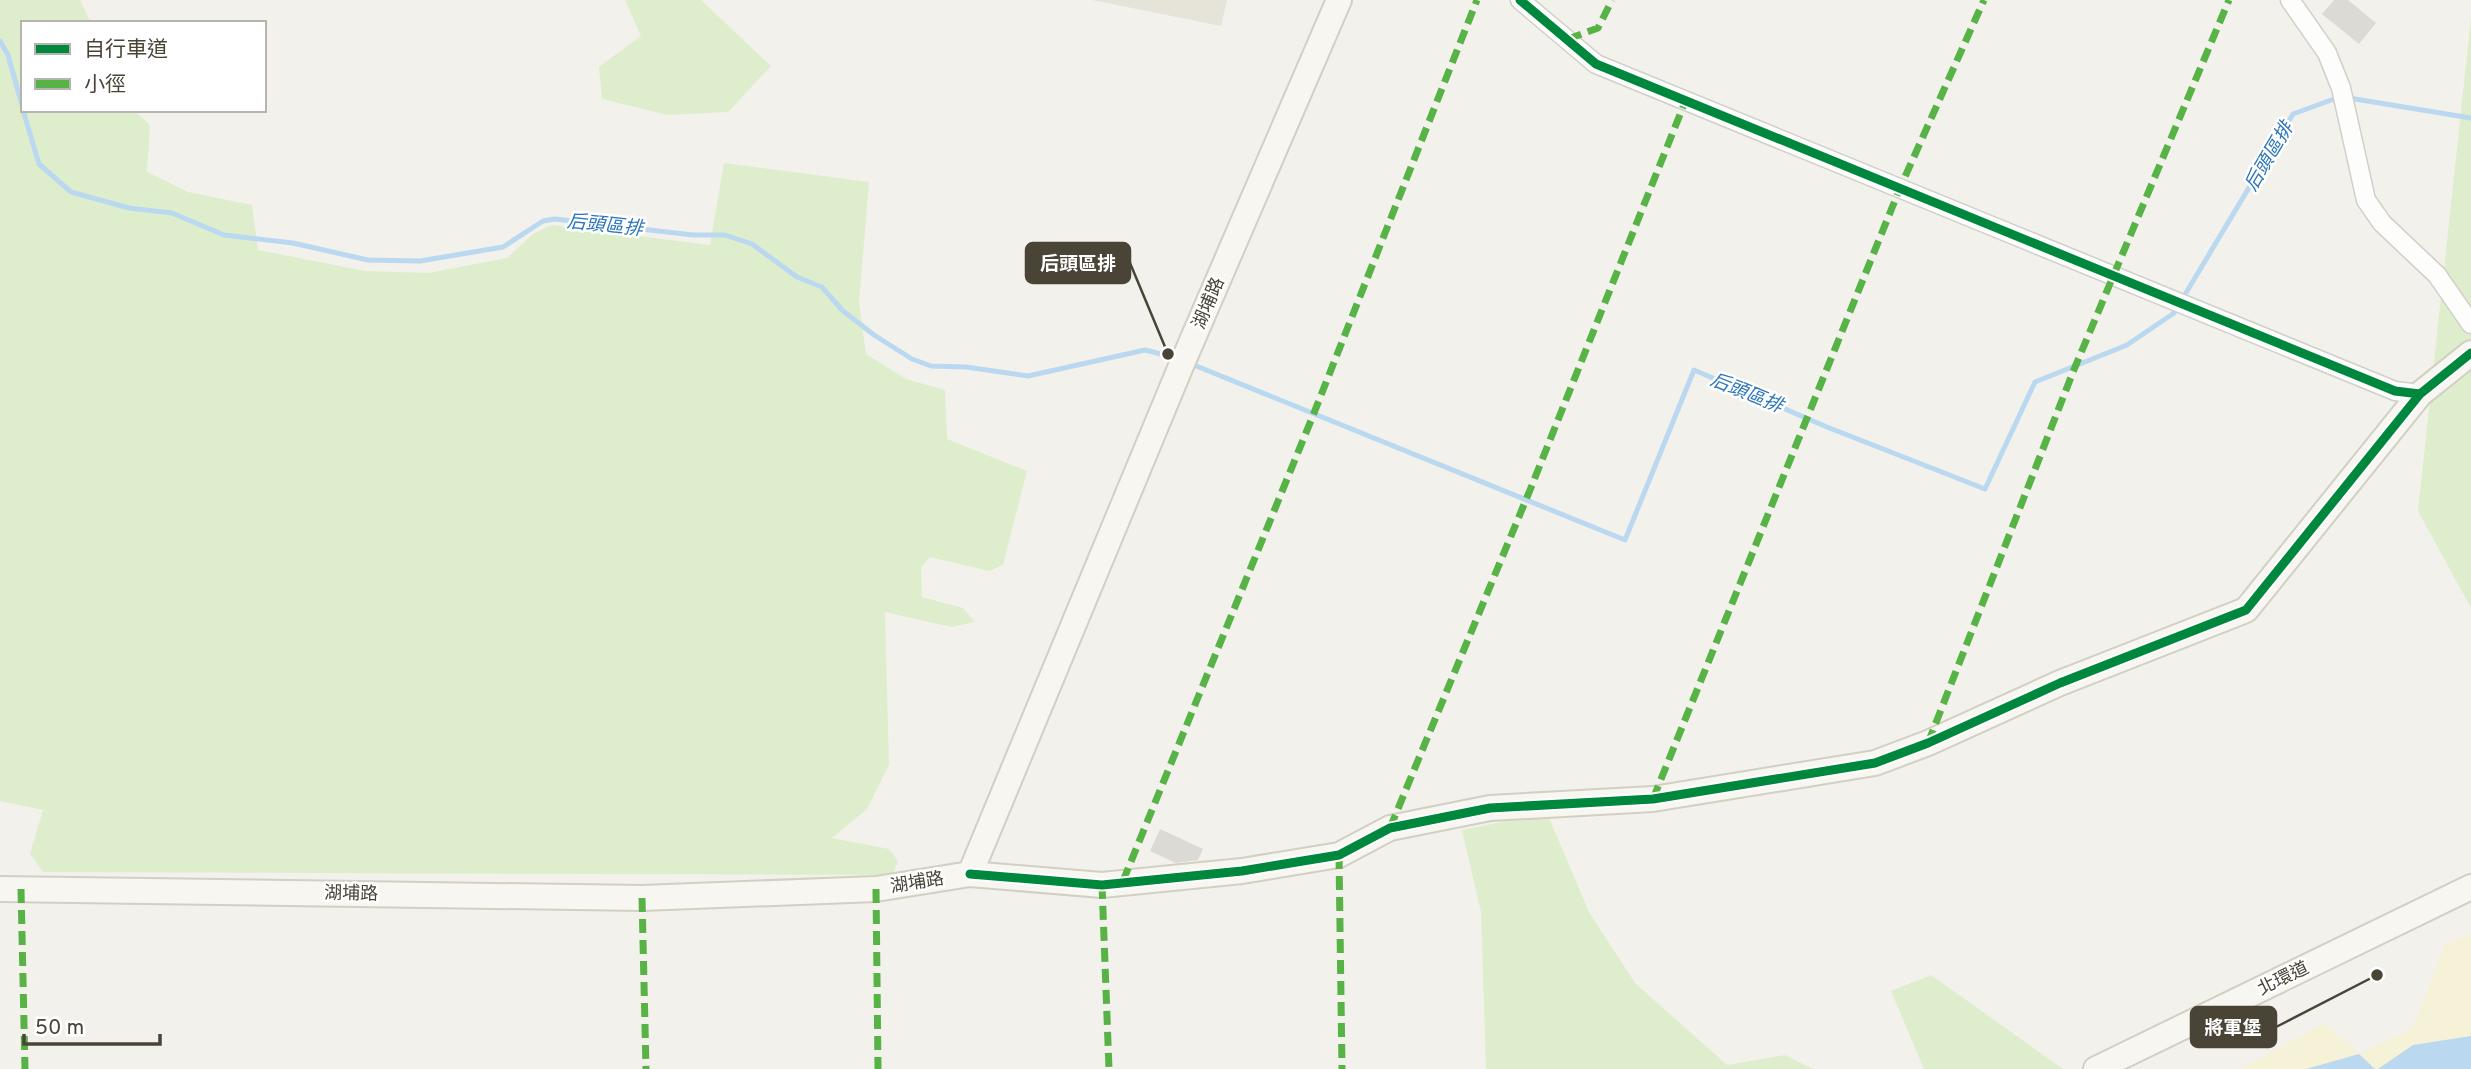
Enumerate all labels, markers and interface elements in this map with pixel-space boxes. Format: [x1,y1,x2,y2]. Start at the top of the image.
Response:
legend [21,21,266,112]
text: 自行車道 [84,37,168,64]
text: 小徑 [84,72,126,99]
water label: 后頭區排 [2240,116,2301,196]
water label: 后頭區排 [566,210,647,242]
callout: 后頭區排 [1026,243,1130,283]
text: 后頭區排 [1040,253,1116,277]
street label: 湖埔路 [1188,274,1231,333]
water label: 后頭區排 [1707,368,1789,420]
street label: 湖埔路 [889,868,946,899]
street label: 湖埔路 [324,883,378,906]
street label: 北環道 [2254,957,2313,1002]
scale bar [24,1002,161,1046]
callout: 將軍堡 [2191,1007,2276,1047]
text: 50 m [35,1015,84,1042]
text: 將軍堡 [2204,1017,2262,1041]

